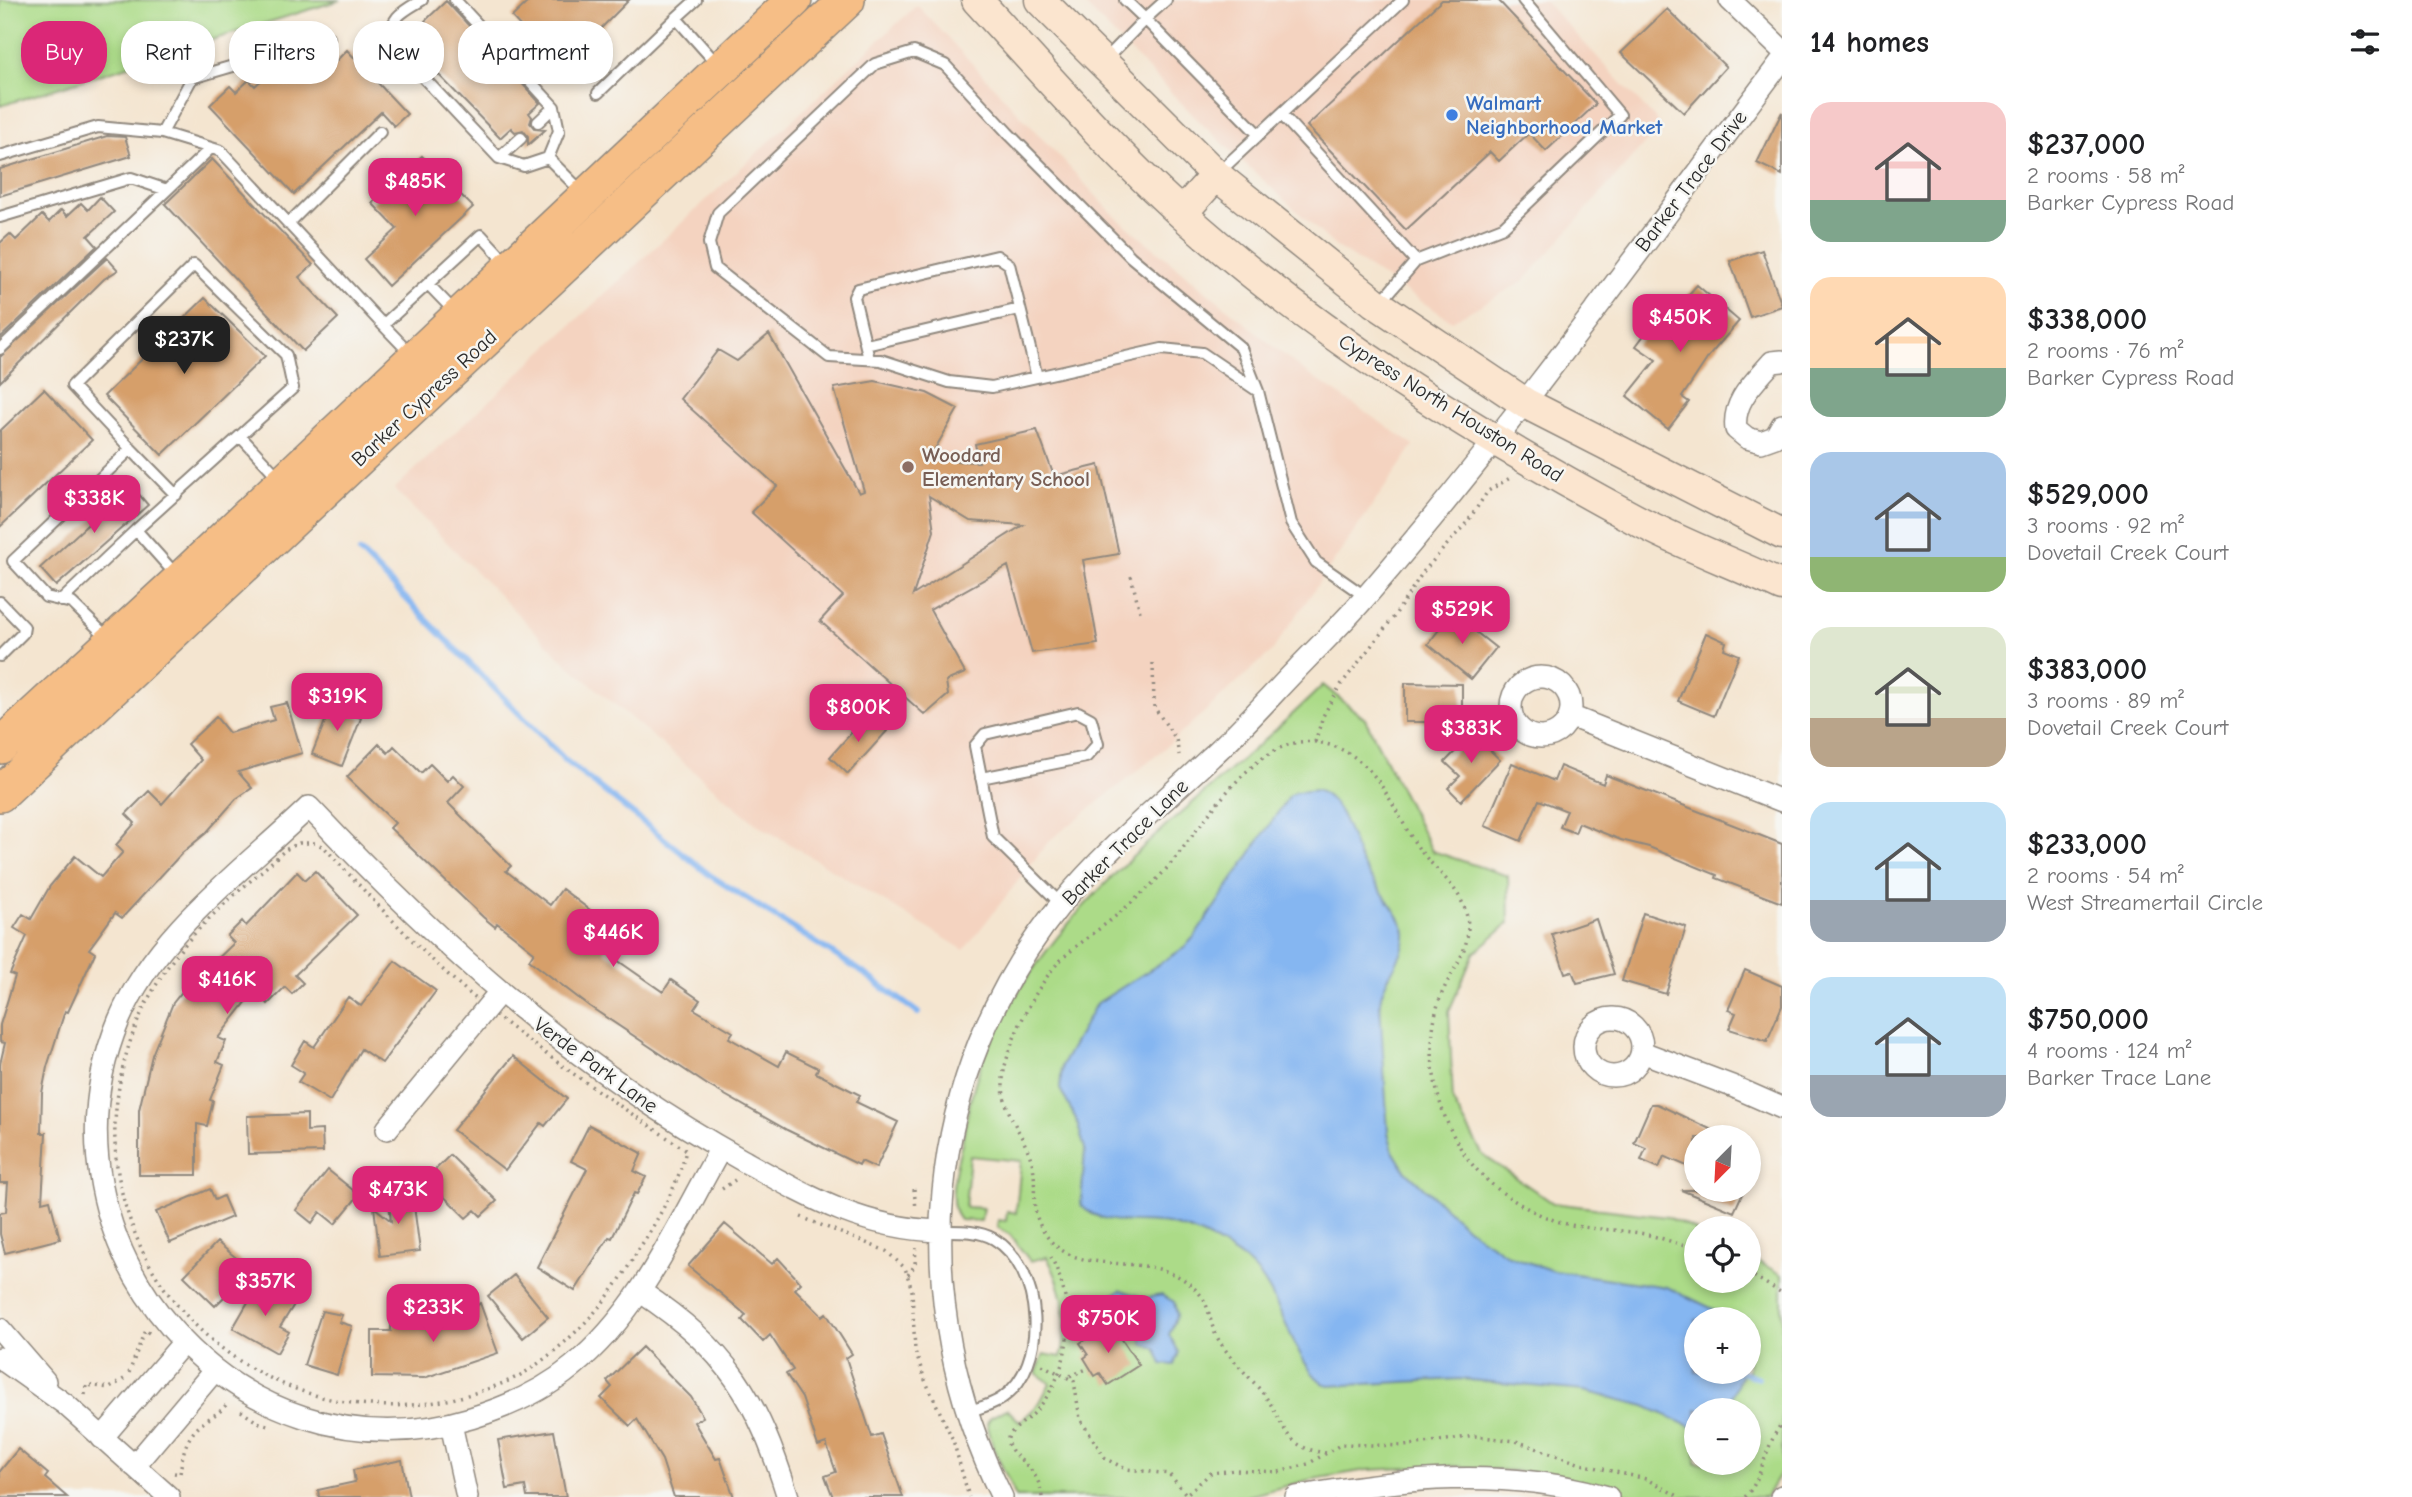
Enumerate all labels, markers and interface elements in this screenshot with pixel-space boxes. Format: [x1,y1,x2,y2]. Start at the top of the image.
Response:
chip: Buy [21,21,107,84]
chip: Rent [121,21,215,84]
chip: Filters [229,21,339,84]
chip: New [353,21,444,84]
chip: Apartment [458,21,613,84]
icon: filters [2346,23,2384,61]
text: 14 homes [1810,25,1929,60]
place label: Walmart Neighborhood Market [1466,91,1664,139]
street label: Barker Trace Drive [1630,106,1752,256]
marker: Walmart Neighborhood Market [1444,107,1460,123]
text: $237,000 [2027,127,2146,162]
icon: home [1866,130,1950,214]
pin: $485K [366,158,464,218]
text: 2 rooms · 58 m² [2027,162,2185,189]
text: $485K [384,167,446,194]
text: Barker Cypress Road [2027,189,2235,216]
pin: $450K [1631,294,1729,354]
text: $338,000 [2027,302,2147,337]
text: $450K [1649,303,1711,330]
icon: home [1866,305,1950,389]
pin: $237K [135,316,233,376]
text: $237K [154,325,214,352]
street label: Barker Cypress Road [347,325,501,471]
street label: Cypress North Houston Road [1334,329,1568,487]
text: 2 rooms · 76 m² [2027,337,2183,364]
text: Barker Cypress Road [2027,364,2235,391]
place label: Woodard Elementary School [922,443,1090,491]
marker: Woodard Elementary School [900,459,916,475]
pin: $338K [45,476,143,535]
text: $529,000 [2027,477,2149,512]
icon: home [1866,480,1950,564]
text: $338K [63,484,125,511]
text: 3 rooms · 92 m² [2027,512,2184,539]
text: Dovetail Creek Court [2027,539,2228,566]
pin: $529K [1413,586,1511,646]
text: $529K [1431,595,1493,622]
text: $383,000 [2027,652,2147,687]
icon: home [1866,655,1950,739]
pin: $319K [288,674,386,733]
text: $319K [307,682,367,709]
pin: $800K [809,684,907,744]
text: 3 rooms · 89 m² [2027,687,2184,714]
text: $800K [826,693,890,720]
pin: $383K [1422,706,1520,765]
text: $383K [1440,714,1502,741]
text: Dovetail Creek Court [2027,714,2228,741]
street label: Barker Trace Lane [1057,774,1193,910]
text: $233,000 [2027,827,2147,862]
icon: home [1866,830,1950,914]
text: 2 rooms · 54 m² [2027,862,2184,889]
text: West Streamertail Circle [2027,889,2263,916]
pin: $446K [564,909,662,969]
text: $446K [583,918,643,945]
pin: $416K [178,956,276,1016]
text: $416K [198,965,256,992]
text: $750,000 [2027,1002,2149,1037]
icon: home [1866,1005,1950,1089]
street label: Verde Park Lane [529,1012,663,1118]
text: 4 rooms · 124 m² [2027,1037,2191,1064]
text: Barker Trace Lane [2027,1064,2211,1091]
north arrow [1684,1125,1760,1202]
map controls [1684,1125,1761,1475]
pin: $473K [349,1166,447,1226]
text: $473K [368,1175,428,1202]
button: locate [1684,1216,1761,1293]
pin: $357K [216,1258,314,1318]
text: $357K [235,1267,295,1294]
pin: $233K [384,1284,482,1344]
text: $233K [403,1293,463,1320]
pin: $750K [1059,1296,1157,1355]
text: $750K [1077,1304,1139,1331]
button: + [1684,1307,1761,1384]
button: − [1684,1398,1761,1475]

